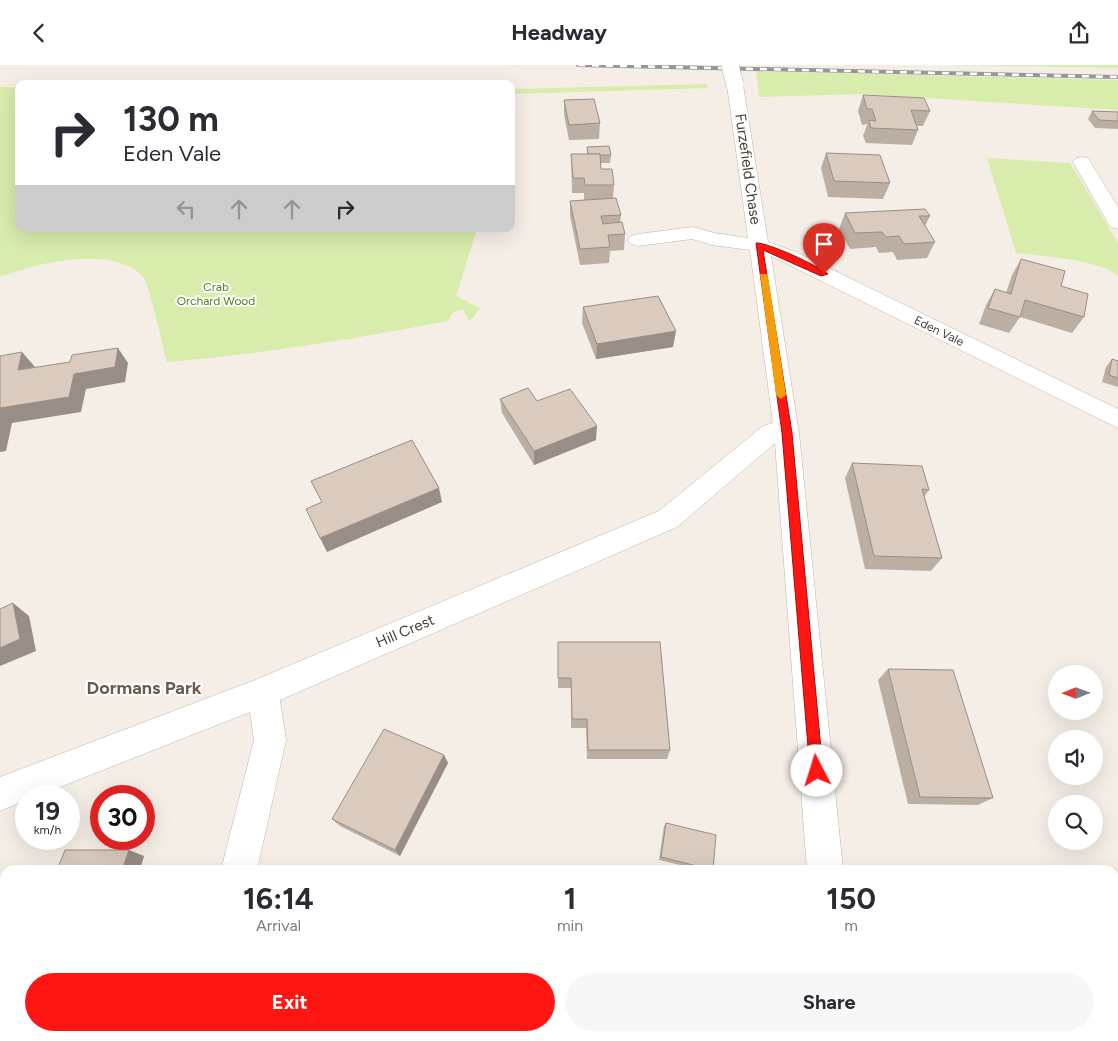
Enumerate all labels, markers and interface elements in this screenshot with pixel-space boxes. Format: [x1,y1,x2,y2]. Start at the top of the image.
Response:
icon: back [25,19,53,47]
text: Headway [511,19,607,46]
icon: share [1065,19,1093,47]
text: 130 m [123,98,219,140]
icon: right [40,100,105,165]
street label: Furzefield Chase [731,112,765,226]
text: Eden Vale [123,140,221,167]
icon: left [172,195,200,223]
icon: ahead [225,195,253,223]
icon: ahead [278,195,306,223]
icon: right [331,195,359,223]
pin [803,223,845,274]
icon: arrive [810,230,838,258]
park label: Crab Orchard Wood [177,280,255,308]
street label: Eden Vale [912,313,967,349]
street label: Hill Crest [373,611,437,651]
north arrow [1048,665,1102,720]
map controls [1048,665,1103,850]
district label: Dormans Park [87,677,202,699]
button: sound [1048,730,1103,785]
position arrow [790,744,842,796]
speed limit sign: 30 [90,785,155,850]
button: search [1048,795,1103,850]
text: 19 [35,796,60,826]
text: km/h [34,823,61,837]
text: 16:14 [243,880,314,917]
text: 1 [564,880,576,917]
text: 150 [826,880,876,917]
text: Arrival [256,916,301,935]
text: min [557,916,583,935]
text: m [844,916,858,935]
button: Exit [25,973,555,1031]
button: Share [565,973,1094,1031]

